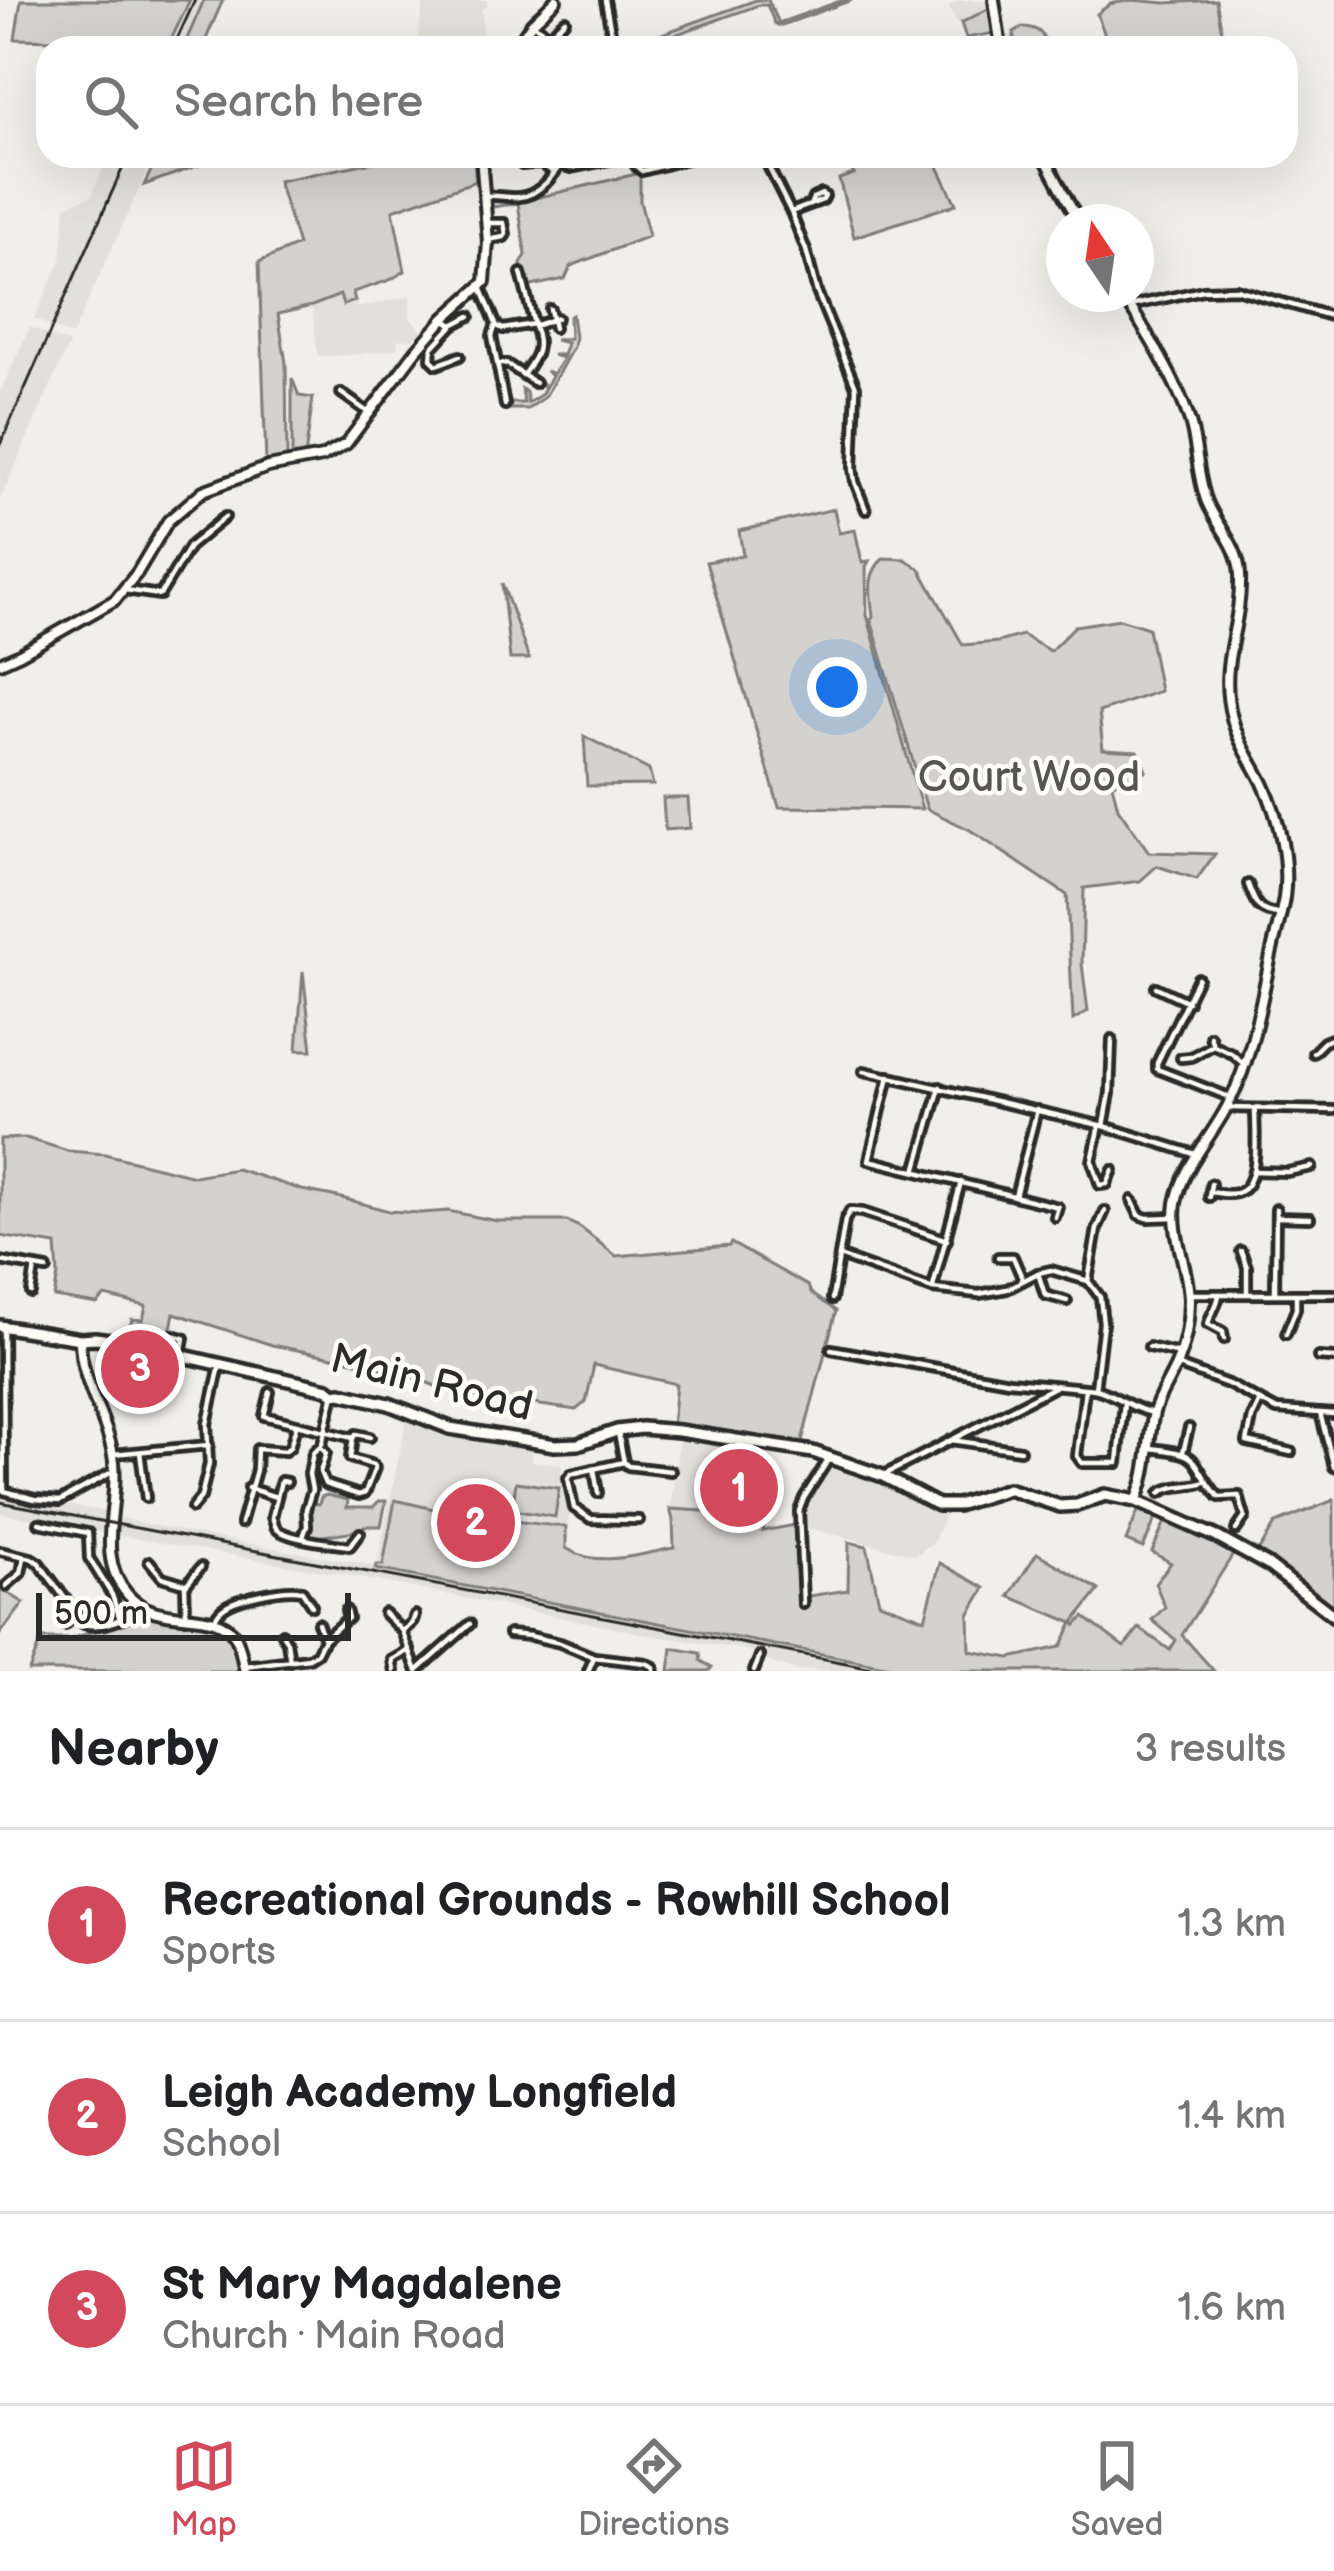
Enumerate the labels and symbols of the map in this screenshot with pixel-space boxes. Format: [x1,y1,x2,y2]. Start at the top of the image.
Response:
north arrow [1046,204,1154,312]
your location [807,657,867,717]
park label: Court Wood [918,753,1140,804]
pin: 3 [101,1324,179,1414]
street label: Main Road [325,1334,538,1433]
pin: 1 [700,1443,778,1533]
pin: 2 [437,1478,515,1568]
scale bar [36,1587,351,1640]

